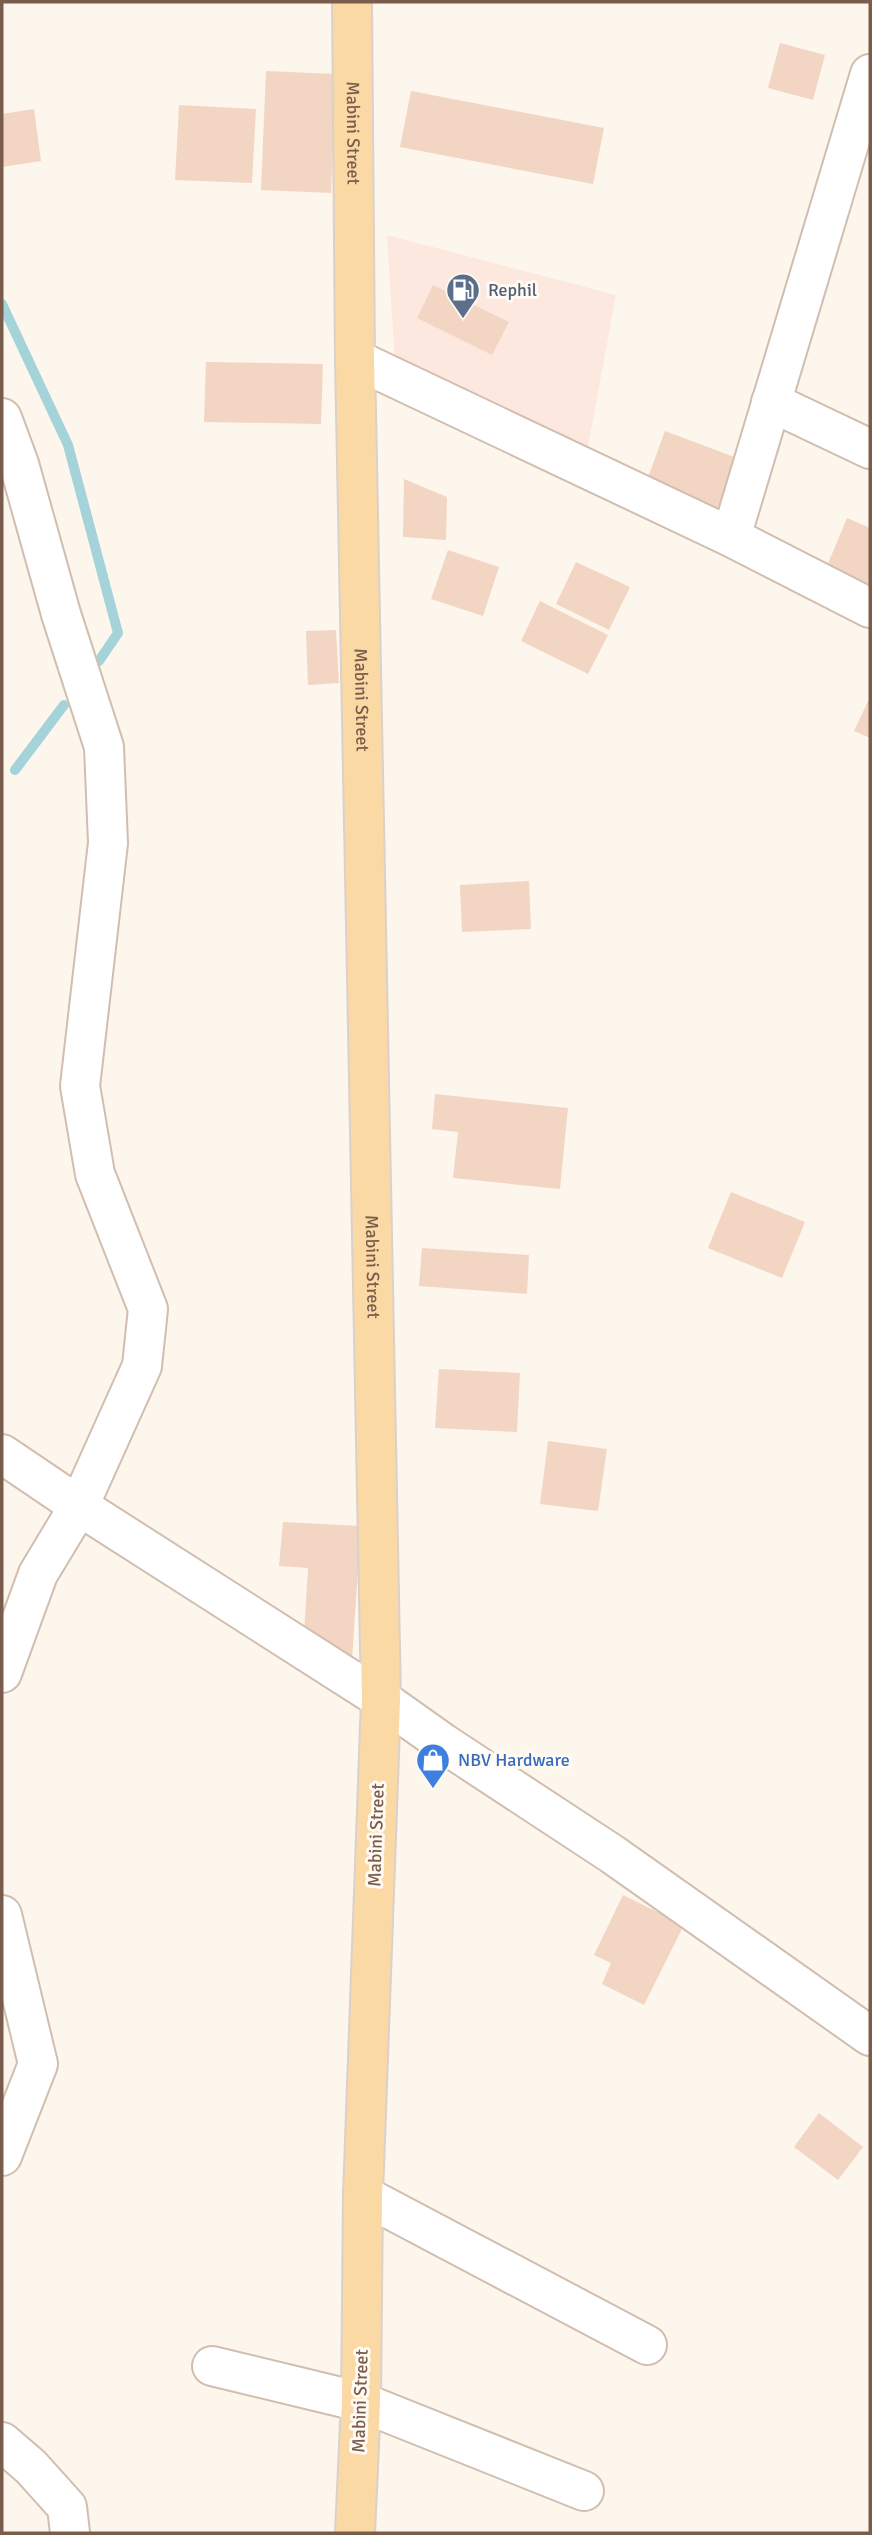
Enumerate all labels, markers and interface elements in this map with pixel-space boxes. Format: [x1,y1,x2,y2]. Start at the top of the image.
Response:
street label: Mabini Street [342,81,365,185]
fuel station icon: Rephil [444,271,482,320]
place label: Rephil [488,279,537,301]
street label: Mabini Street [350,648,374,752]
street label: Mabini Street [361,1215,385,1319]
shop icon: NBV Hardware [414,1741,452,1790]
place label: NBV Hardware [458,1749,570,1771]
street label: Mabini Street [363,1783,389,1887]
street label: Mabini Street [347,2349,373,2453]

